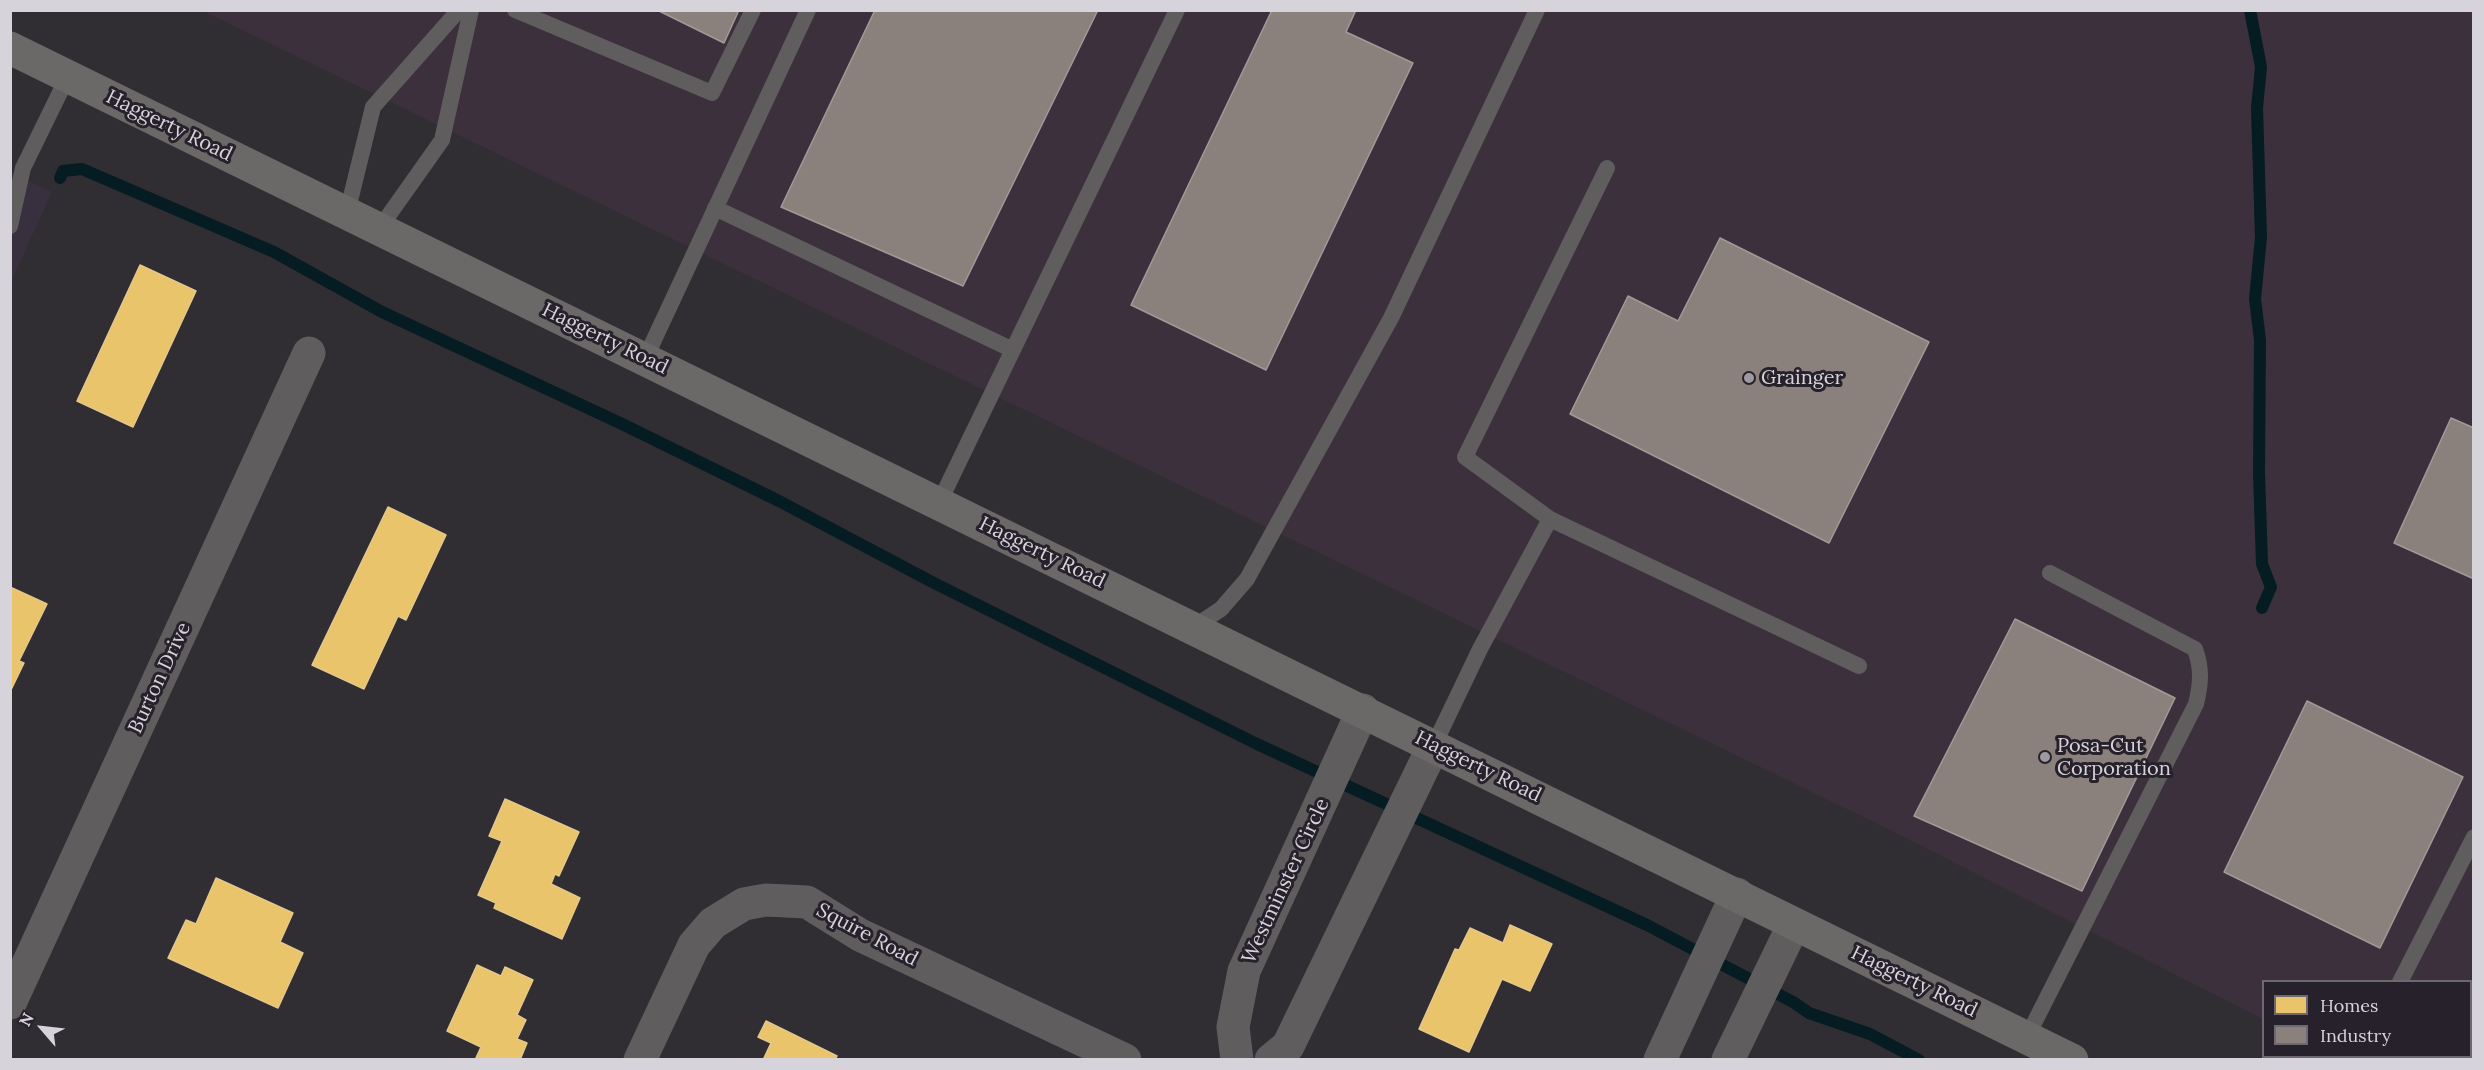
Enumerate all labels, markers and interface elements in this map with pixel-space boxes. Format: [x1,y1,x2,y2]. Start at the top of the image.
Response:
street label: Haggerty Road [102,85,236,167]
street label: Haggerty Road [538,298,672,380]
place label: Grainger [1761,366,1843,390]
marker: Grainger [1742,371,1756,385]
street label: Haggerty Road [975,512,1109,594]
street label: Burton Drive [124,619,196,737]
street label: Haggerty Road [1411,726,1545,808]
place label: Posa-Cut Corporation [2057,734,2171,781]
marker: Posa-Cut Corporation [2038,750,2052,764]
street label: Westminster Circle [1237,795,1335,967]
street label: Squire Road [812,898,922,972]
street label: Haggerty Road [1847,941,1981,1023]
legend [2262,980,2472,1058]
text: Homes [2320,994,2378,1017]
north arrow [12,998,72,1058]
text: N [14,1009,38,1030]
text: Industry [2320,1024,2391,1047]

